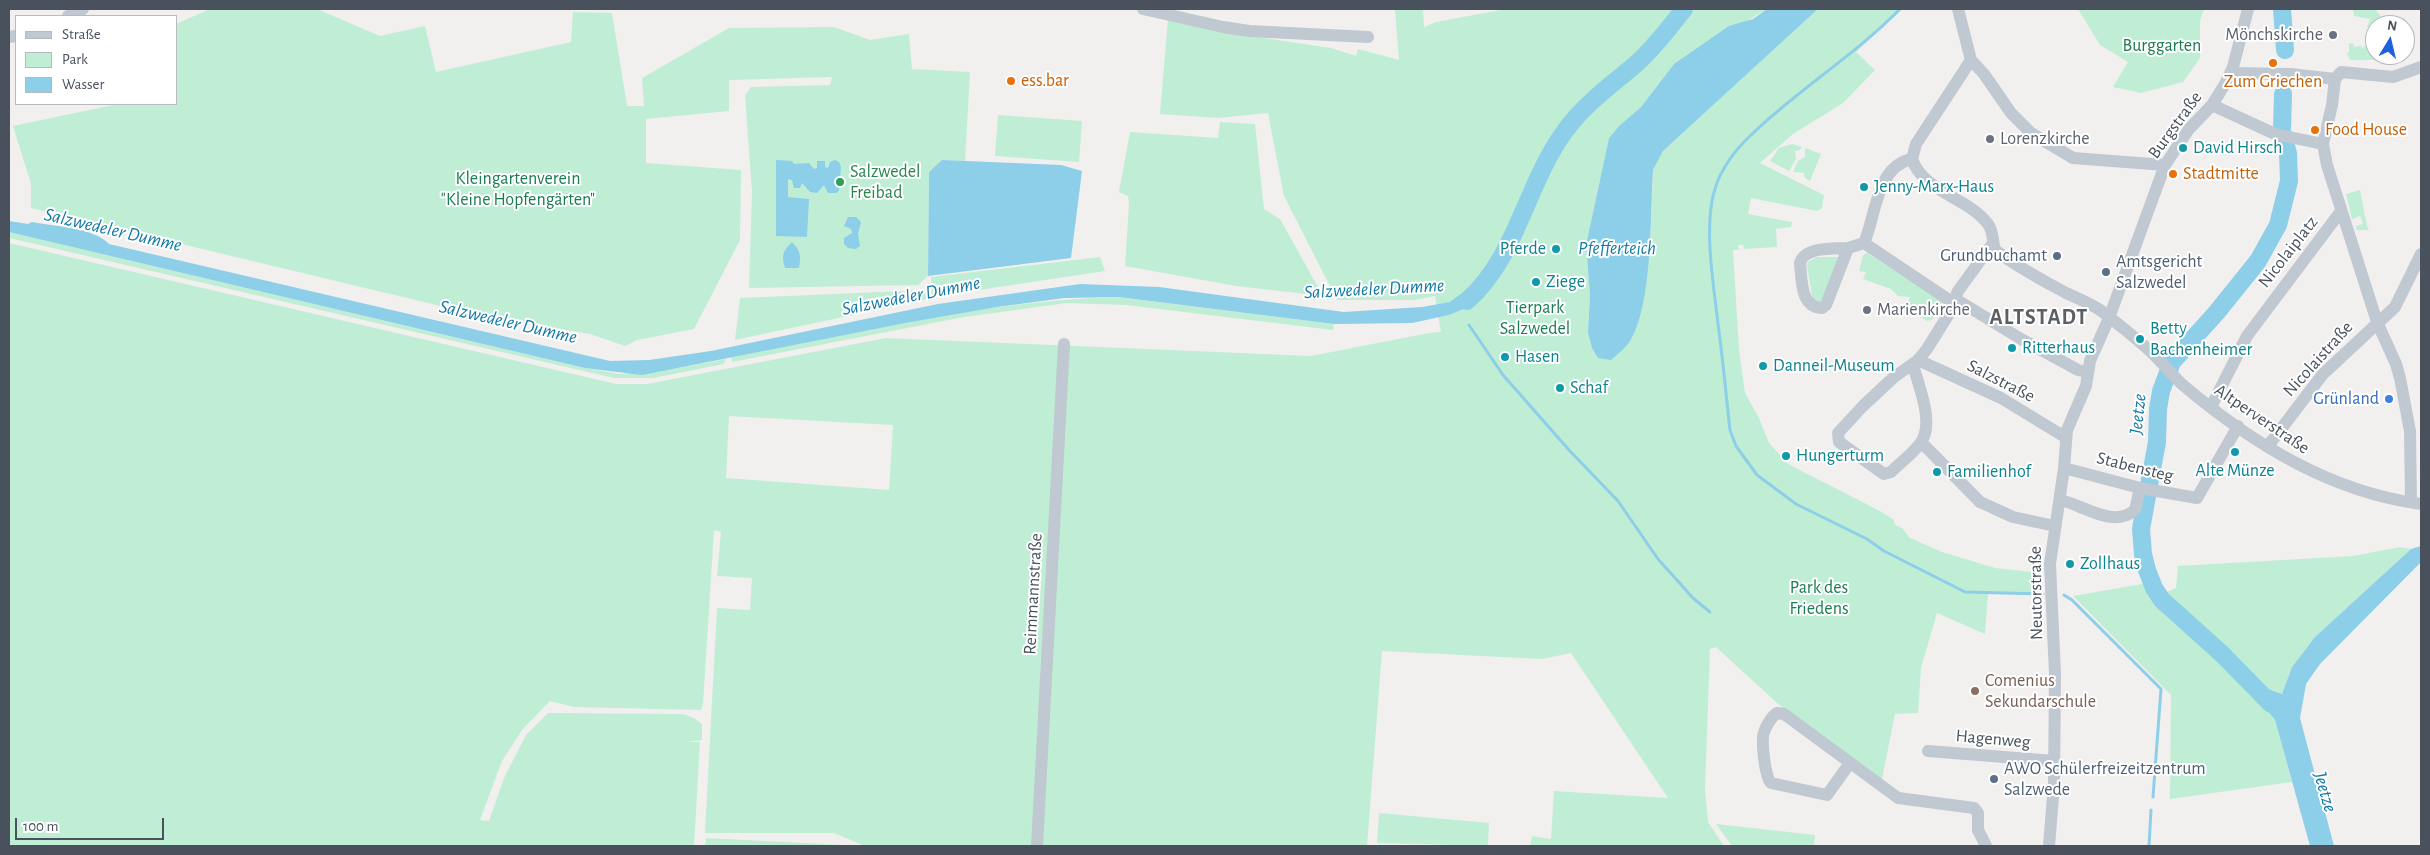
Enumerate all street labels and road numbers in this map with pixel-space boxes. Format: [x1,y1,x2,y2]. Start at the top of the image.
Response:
street label: Burgstraße [2143,87,2207,163]
street label: Nicolaiplatz [2253,212,2323,292]
street label: Nicolaistraße [2278,317,2358,401]
street label: Salzstraße [1964,355,2038,407]
street label: Altperverstraße [2210,379,2314,459]
street label: Stabensteg [2094,447,2176,487]
street label: Reimmannstraße [1019,533,1047,655]
street label: Neutorstraße [2024,546,2048,640]
street label: Hagenweg [1955,725,2031,753]

